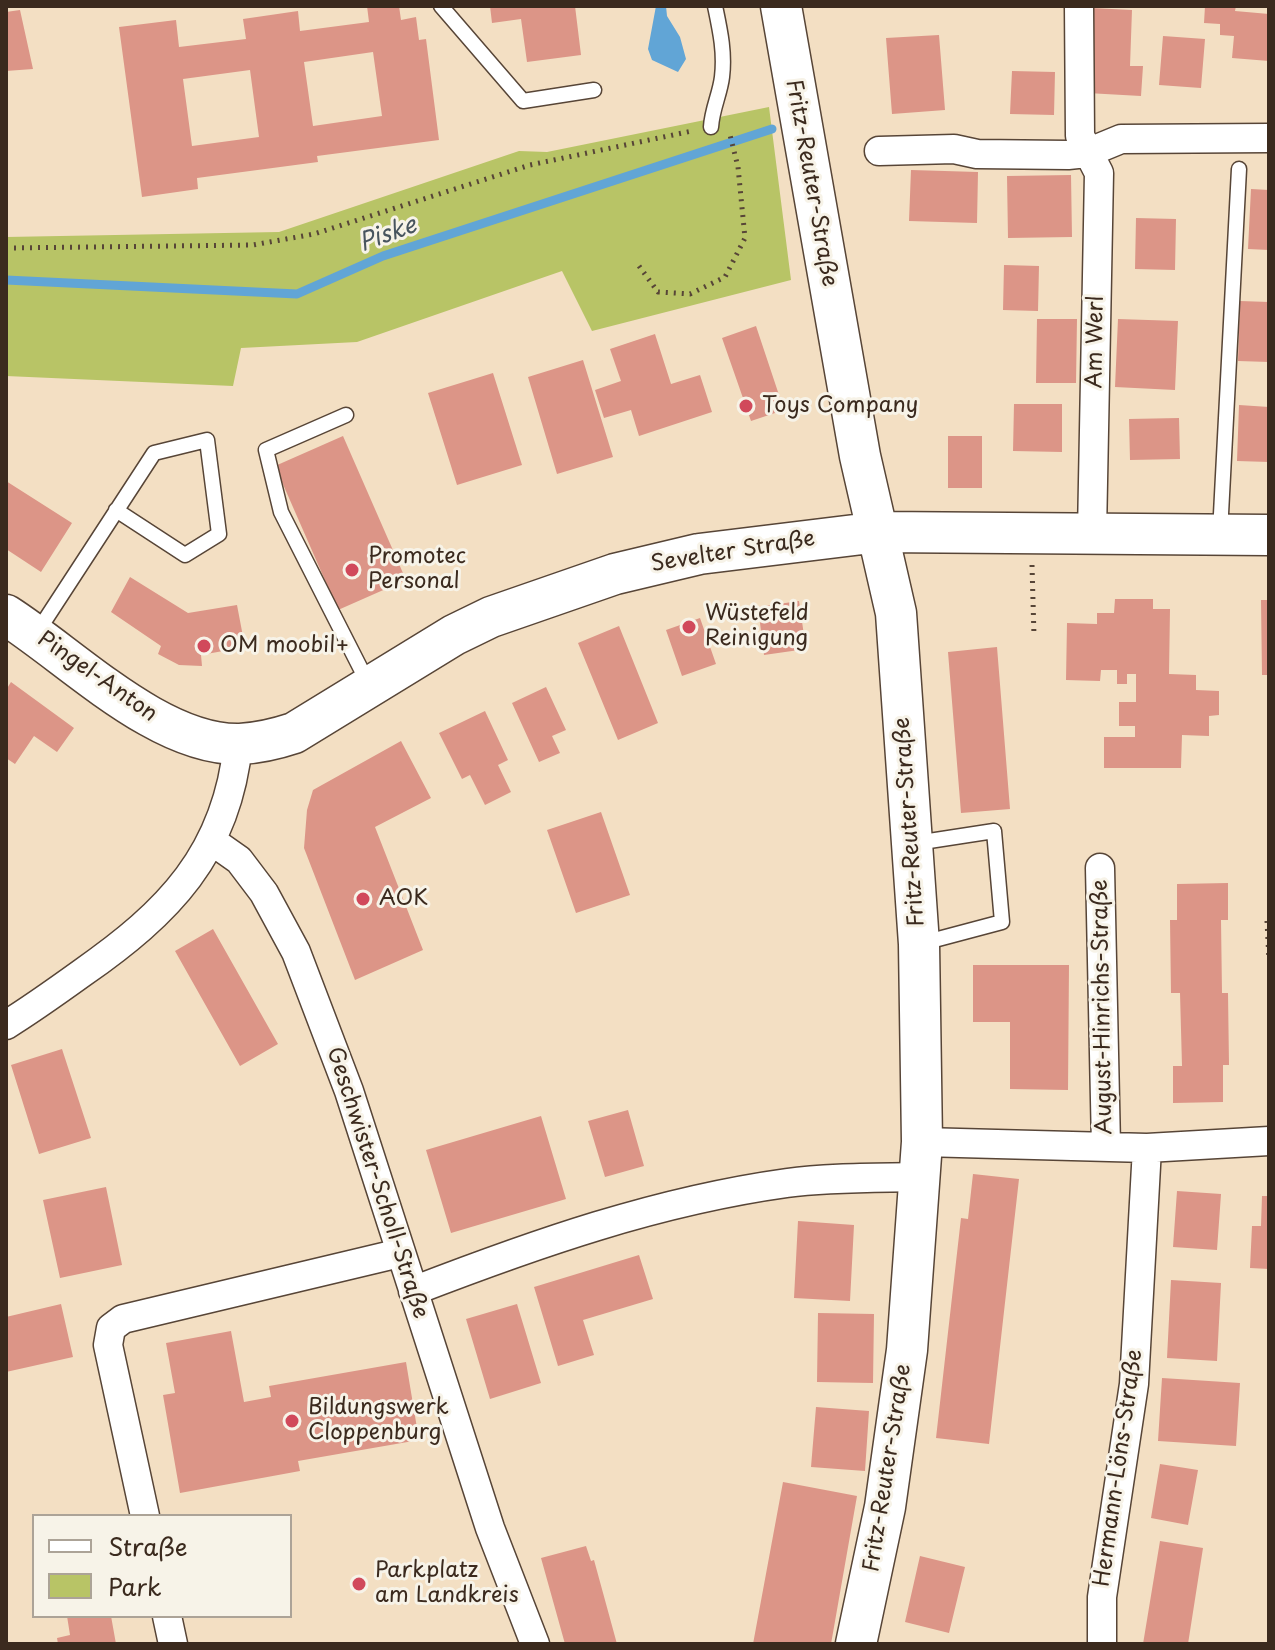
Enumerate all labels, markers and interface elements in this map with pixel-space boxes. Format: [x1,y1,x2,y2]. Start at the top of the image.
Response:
street label: Fritz-Reuter-Straße [780,77,842,289]
water label: Piske [355,211,421,259]
street label: Am Werl [1082,295,1110,389]
place label: Toys Company [762,393,918,419]
marker: Toys Company [737,397,755,415]
street label: Sevelter Straße [649,526,817,578]
place label: Promotec Personal [368,544,466,596]
marker: Promotec Personal [343,561,361,579]
place label: Wüstefeld Reinigung [705,601,809,652]
marker: Wüstefeld Reinigung [680,618,698,636]
street label: Pingel-Anton [32,626,162,728]
place label: OM moobil+ [220,633,350,659]
marker: OM moobil+ [195,637,213,655]
street label: Fritz-Reuter-Straße [890,716,930,928]
street label: August-Hinrichs-Straße [1088,879,1118,1135]
place label: AOK [379,886,428,912]
marker: AOK [354,890,372,908]
street label: Geschwister-Scholl-Straße [321,1044,433,1322]
street label: Hermann-Löns-Straße [1089,1348,1149,1588]
street label: Fritz-Reuter-Straße [859,1362,917,1574]
place label: Bildungswerk Cloppenburg [308,1395,449,1446]
marker: Bildungswerk Cloppenburg [283,1412,301,1430]
legend [32,1514,292,1618]
text: Straße [108,1528,187,1564]
place label: Parkplatz am Landkreis [375,1558,519,1610]
text: Park [108,1568,162,1604]
marker: Parkplatz am Landkreis [350,1575,368,1593]

